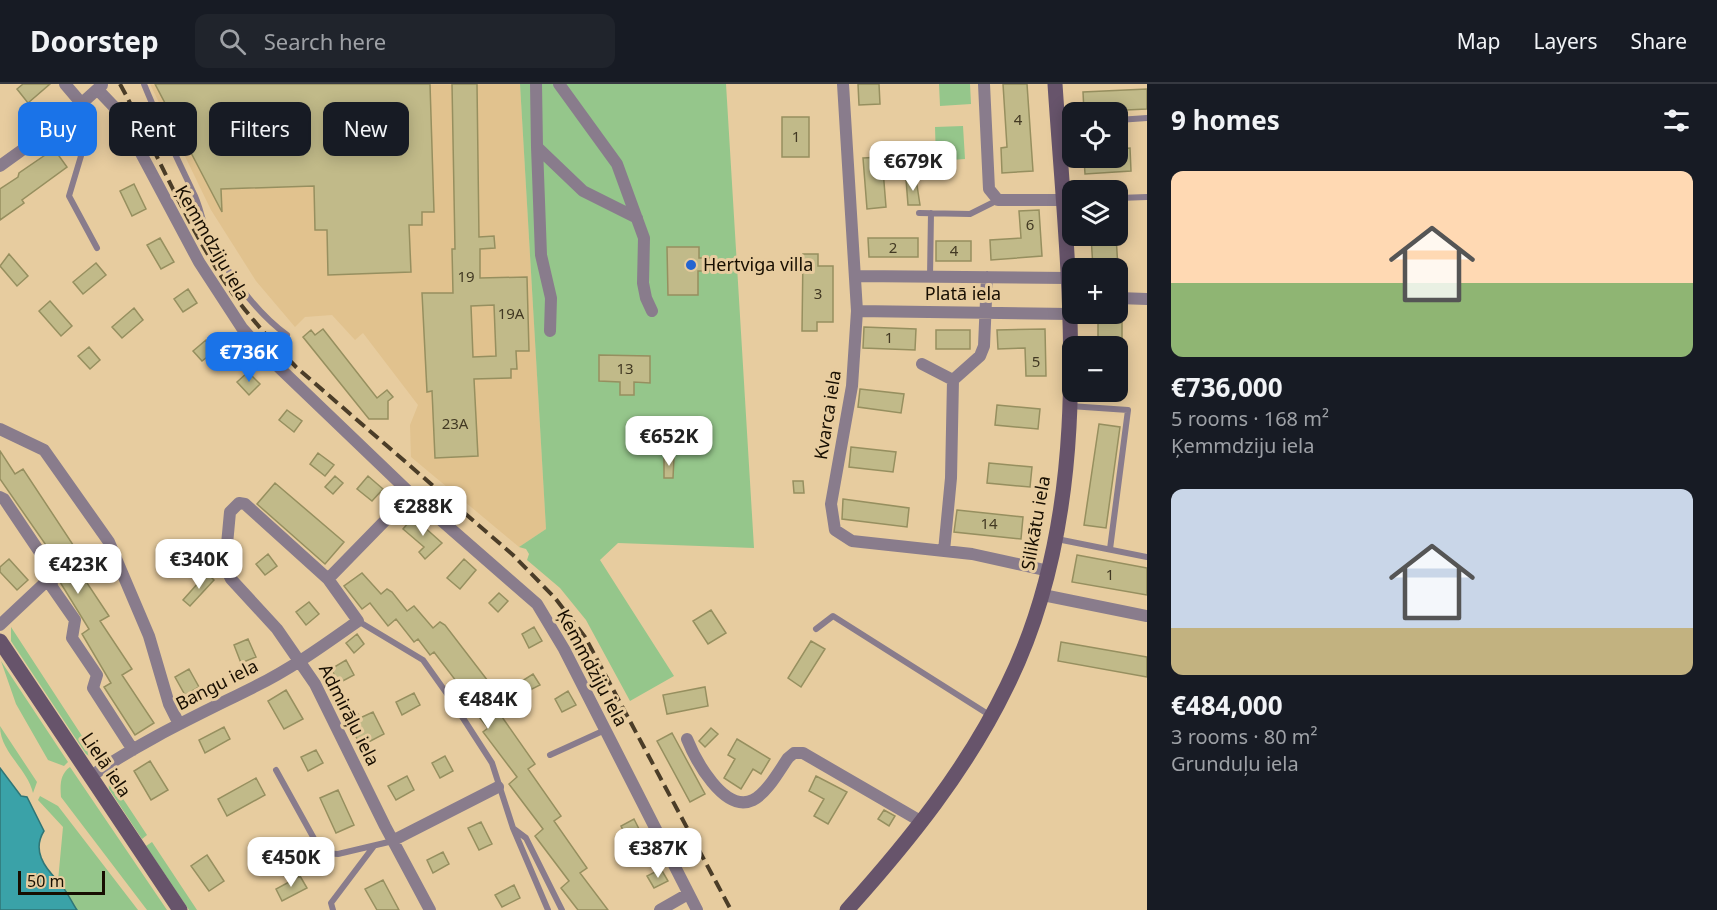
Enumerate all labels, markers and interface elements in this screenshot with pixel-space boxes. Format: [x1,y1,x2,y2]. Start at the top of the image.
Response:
search box [195,14,615,68]
text: Doorstep [30,22,159,60]
icon: search [216,25,249,58]
text: Search here [264,26,386,56]
text: Map [1457,27,1501,55]
text: Layers [1534,27,1598,55]
text: Share [1631,27,1687,55]
chip: Buy [18,102,97,156]
chip: Rent [109,102,197,156]
chip: Filters [209,102,311,156]
chip: New [323,102,409,156]
map controls [1062,102,1128,402]
button: locate [1062,102,1128,168]
text: 9 homes [1171,102,1280,138]
icon: filters [1660,104,1693,137]
house number: 4 [1014,109,1023,129]
house number: 1 [792,126,800,146]
pin: €679K [871,141,955,192]
text: €679K [883,147,943,174]
button: layers [1062,180,1128,246]
street label: Ķemmdziju iela [170,181,256,304]
icon: home [1378,210,1486,318]
house number: 6 [1026,214,1034,234]
house number: 2 [889,237,897,257]
house number: 4 [950,240,959,260]
place label: Hertviga villa [703,252,813,276]
marker: Hertviga villa [684,258,698,272]
button: + [1062,258,1128,324]
house number: 19 [457,266,475,286]
street label: Platā iela [925,281,1001,305]
house number: 3 [814,283,822,303]
house number: 19A [498,303,525,323]
house number: 1 [885,327,893,347]
pin: €736K [207,332,291,383]
button: − [1062,336,1128,402]
text: €736K [219,338,279,365]
house number: 5 [1032,351,1040,371]
house number: 13 [616,358,634,378]
street label: Kvarca iela [808,368,846,461]
text: €736,000 [1171,369,1283,405]
text: 5 rooms · 168 m² [1171,405,1329,432]
house number: 23A [442,413,469,433]
pin: €652K [627,416,711,467]
text: €652K [639,422,699,449]
text: Ķemmdziju iela [1171,432,1314,459]
street label: Silikātu iela [1015,474,1055,572]
pin: €288K [381,486,465,537]
text: €288K [393,492,453,519]
house number: 14 [980,513,998,533]
icon: home [1378,528,1486,636]
pin: €340K [157,539,241,590]
pin: €423K [36,544,120,595]
text: €340K [169,545,229,572]
text: €423K [48,550,108,577]
house number: 1 [1106,564,1114,584]
street label: Ķemmdziju iela [552,605,634,730]
street label: Bangu iela [171,653,262,715]
street label: Admirāļu iela [314,660,386,770]
pin: €484K [446,679,530,730]
text: €484K [458,685,518,712]
text: €484,000 [1171,687,1283,723]
text: 3 rooms · 80 m² [1171,723,1318,750]
street label: Lielā iela [76,727,137,801]
text: Grunduļu iela [1171,750,1299,777]
pin: €387K [616,828,700,879]
text: €387K [628,834,688,861]
pin: €450K [249,837,333,888]
text: €450K [261,843,321,870]
scale bar [18,868,105,896]
text: 50 m [27,870,64,892]

